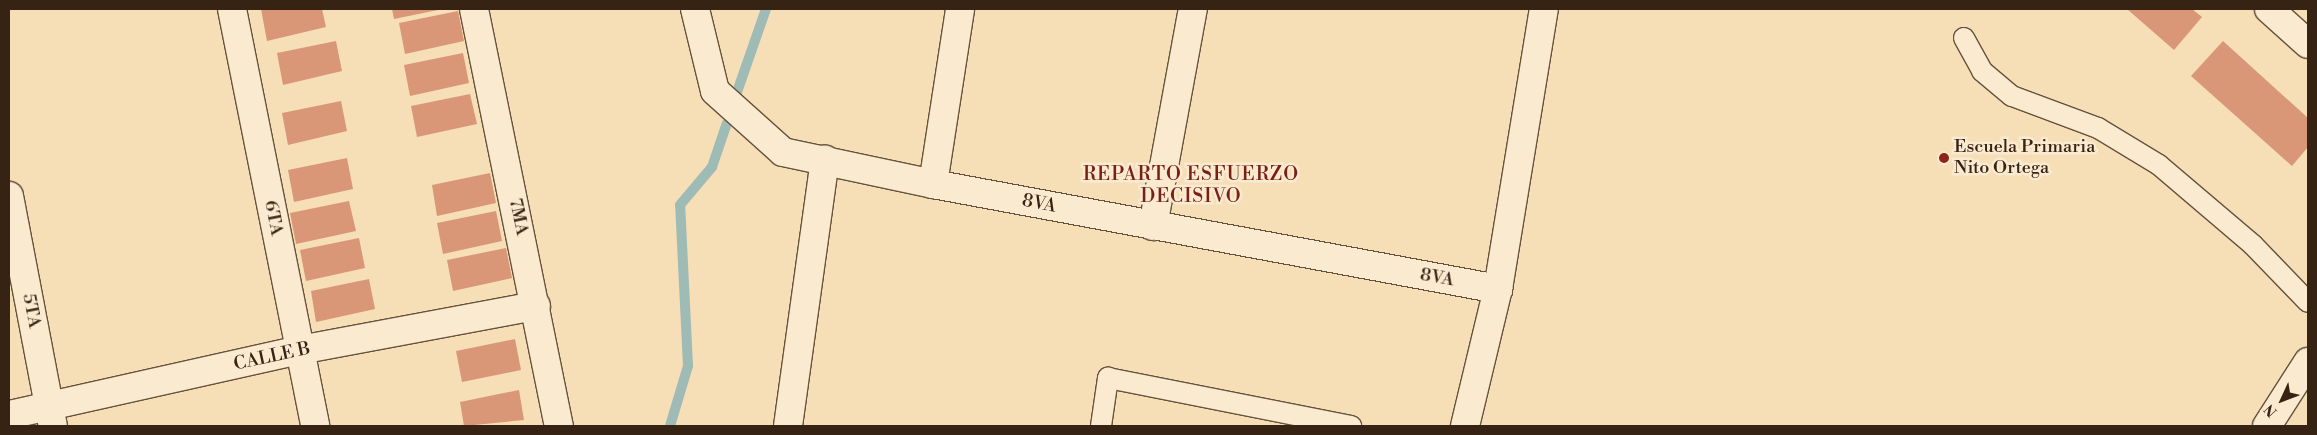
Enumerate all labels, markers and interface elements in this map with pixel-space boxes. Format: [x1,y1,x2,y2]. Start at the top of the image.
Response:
place label: Escuela Primaria Nito Ortega [1954,137,2095,180]
marker: Escuela Primaria Nito Ortega [1938,152,1950,164]
district label: REPARTO ESFUERZO DECISIVO [1081,164,1301,208]
street label: 8VA [1020,190,1058,218]
street label: 7MA [504,196,532,238]
street label: 6TA [259,199,287,237]
street label: 8VA [1418,264,1456,292]
street label: 5TA [17,292,45,330]
street label: CALLE B [232,338,312,376]
north arrow [2257,375,2307,425]
text: N [2261,400,2281,420]

